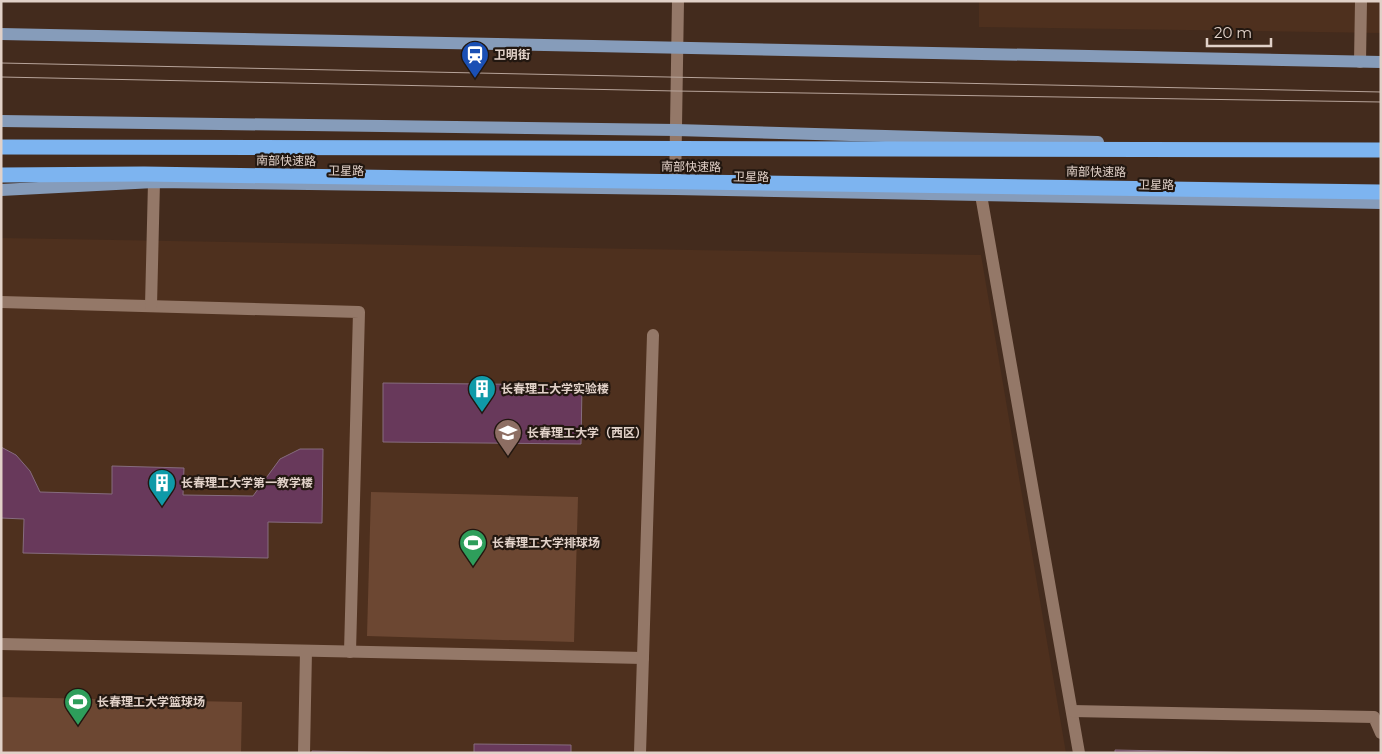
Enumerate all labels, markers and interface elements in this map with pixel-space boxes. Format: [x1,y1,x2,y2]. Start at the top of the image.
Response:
scale bar [1207,15,1271,47]
text: 20 m [1214,23,1252,42]
station icon: 卫明街 [460,40,490,79]
place label: 卫明街 [494,47,530,62]
street label: 南部快速路 [256,152,316,169]
street label: 南部快速路 [661,158,721,175]
street label: 卫星路 [328,163,364,178]
street label: 南部快速路 [1066,163,1126,180]
street label: 卫星路 [733,169,769,184]
street label: 卫星路 [1138,177,1174,192]
building icon: 长春理工大学实验楼 [467,374,497,413]
place label: 长春理工大学实验楼 [501,381,609,396]
school or university icon: 长春理工大学（西区） [493,418,523,457]
place label: 长春理工大学（西区） [527,425,647,440]
building icon: 长春理工大学第一教学楼 [147,468,177,507]
place label: 长春理工大学第一教学楼 [181,475,313,490]
sports icon: 长春理工大学排球场 [458,528,488,567]
place label: 长春理工大学排球场 [492,535,600,550]
sports icon: 长春理工大学篮球场 [63,687,93,726]
place label: 长春理工大学篮球场 [97,694,205,709]

